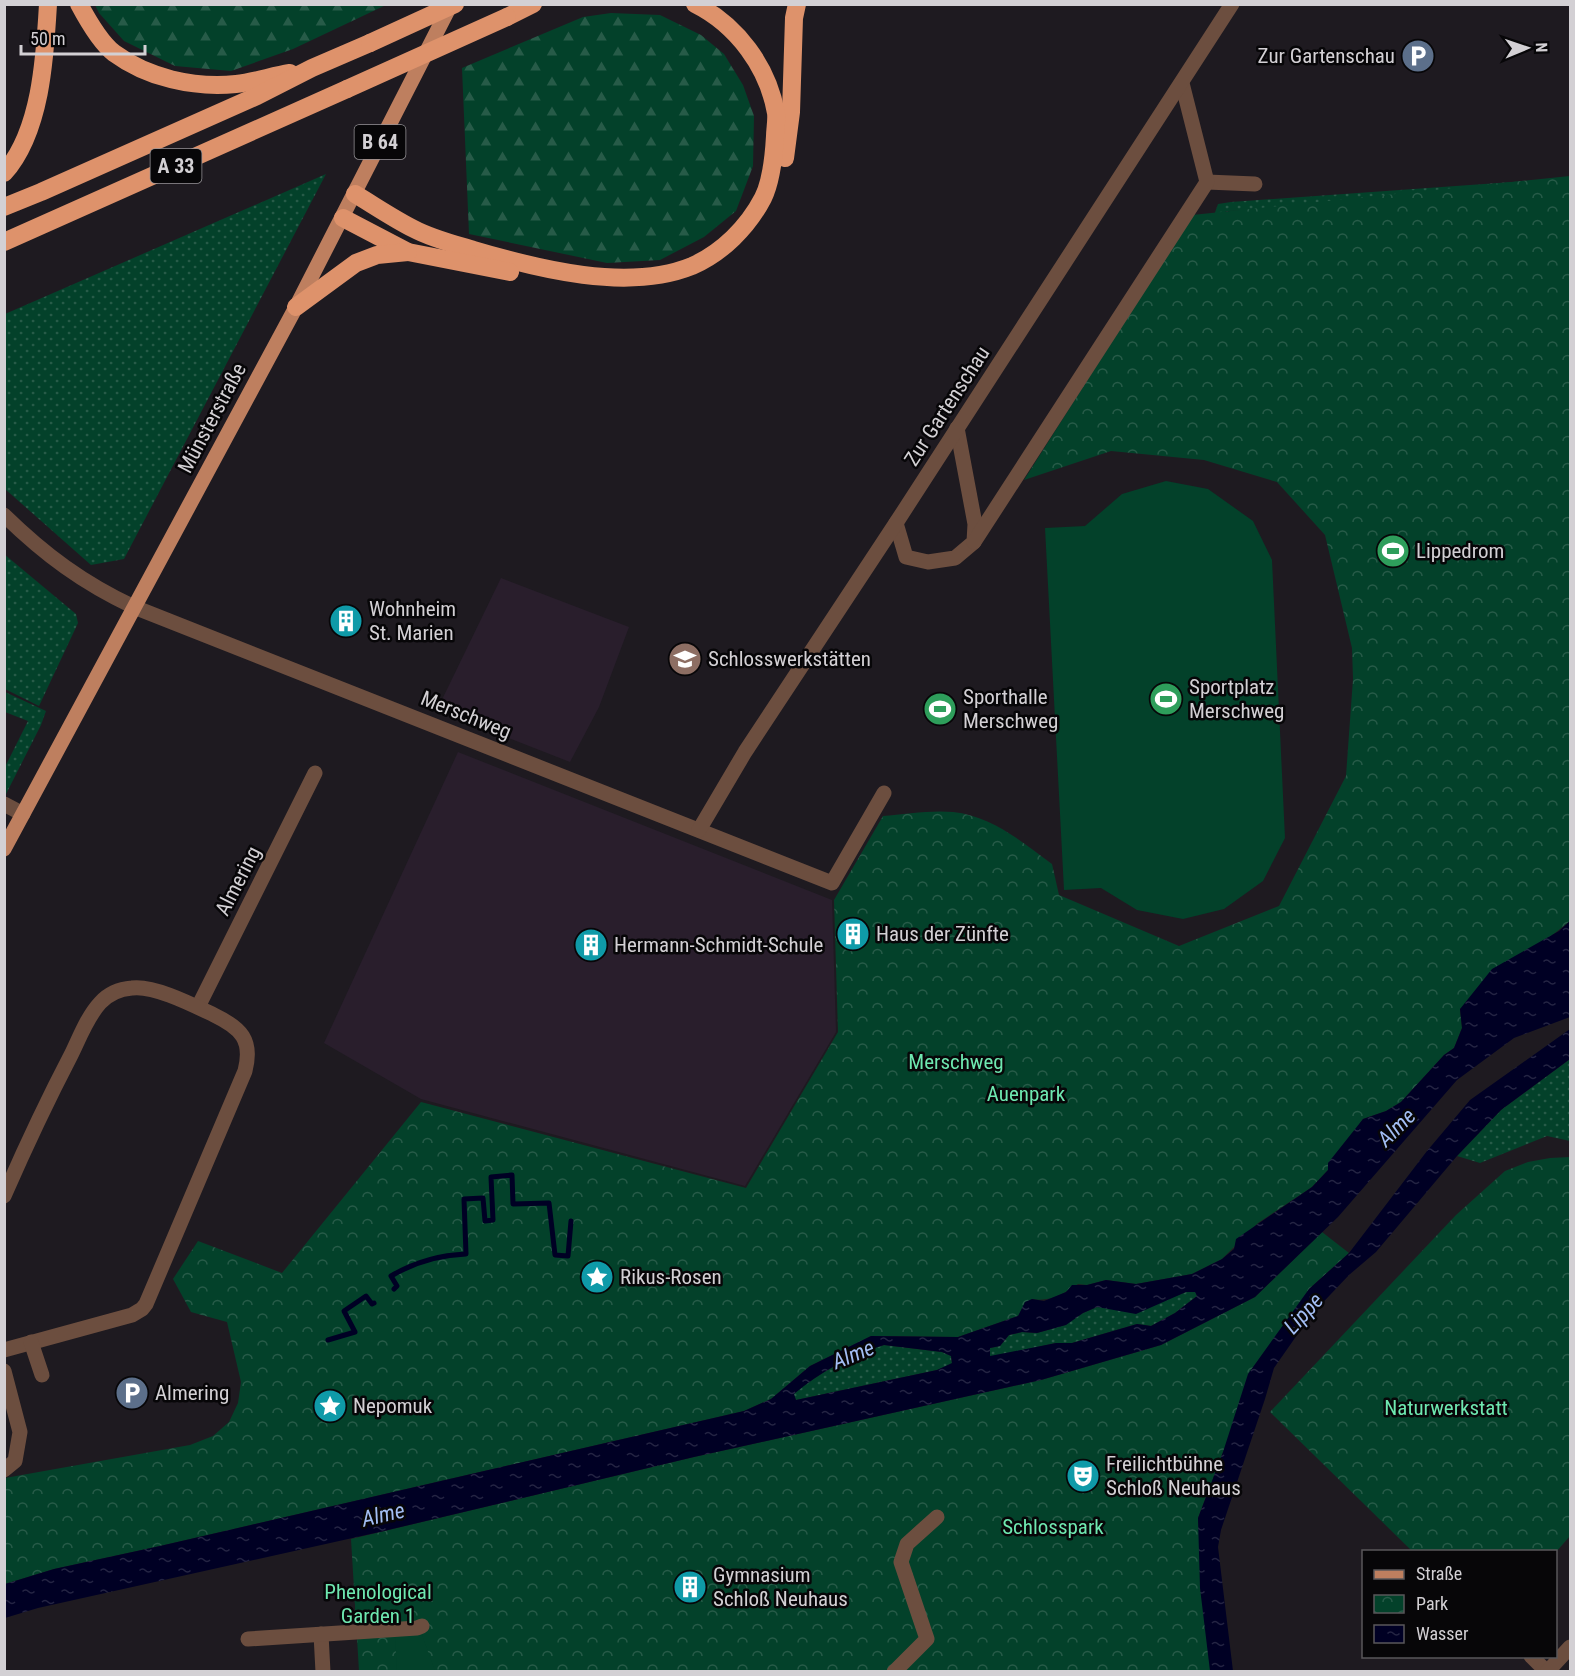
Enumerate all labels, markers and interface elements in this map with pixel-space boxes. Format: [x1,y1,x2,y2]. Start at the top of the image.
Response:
scale bar [21,18,146,56]
north arrow [1497,18,1557,78]
text: 50 m [30,28,65,49]
parking icon: Zur Gartenschau [1400,38,1436,74]
text: N [1532,42,1551,53]
place label: Zur Gartenschau [1258,44,1395,68]
road number: B 64 [354,125,406,159]
road number: A 33 [150,149,201,183]
street label: Zur Gartenschau [900,342,994,470]
street label: Münsterstraße [173,359,251,477]
sports icon: Lippedrom [1375,533,1411,569]
place label: Lippedrom [1416,539,1504,563]
place label: Wohnheim St. Marien [369,597,456,645]
building icon: Wohnheim St. Marien [328,603,364,639]
school or university icon: Schlosswerkstätten [667,641,703,677]
place label: Schlosswerkstätten [708,647,871,671]
place label: Sportplatz Merschweg [1189,675,1284,723]
sports icon: Sportplatz Merschweg [1148,681,1184,717]
place label: Sporthalle Merschweg [963,685,1058,733]
street label: Merschweg [417,686,515,744]
sports icon: Sporthalle Merschweg [922,691,958,727]
street label: Almering [210,842,266,920]
building icon: Haus der Zünfte [835,916,871,952]
place label: Haus der Zünfte [876,922,1009,946]
building icon: Hermann-Schmidt-Schule [573,927,609,963]
place label: Hermann-Schmidt-Schule [614,933,824,957]
park label: Merschweg [908,1050,1004,1074]
park label: Auenpark [987,1082,1066,1106]
water label: Alme [1372,1103,1420,1152]
place icon: Rikus-Rosen [579,1259,615,1295]
place label: Rikus-Rosen [620,1265,722,1289]
water label: Lippe [1279,1288,1328,1339]
water label: Alme [828,1335,878,1375]
parking icon: Almering [114,1375,150,1411]
place label: Almering [155,1381,229,1405]
place icon: Nepomuk [312,1388,348,1424]
place label: Nepomuk [353,1394,433,1418]
park label: Naturwerkstatt [1384,1396,1508,1420]
place label: Freilichtbühne Schloß Neuhaus [1106,1452,1241,1500]
theatre icon: Freilichtbühne Schloß Neuhaus [1065,1458,1101,1494]
water label: Alme [358,1497,407,1532]
park label: Schlosspark [1002,1515,1104,1539]
legend [1362,1550,1557,1658]
place label: Gymnasium Schloß Neuhaus [713,1563,848,1611]
text: Straße [1416,1563,1462,1584]
building icon: Gymnasium Schloß Neuhaus [672,1569,708,1605]
park label: Phenological Garden 1 [324,1580,432,1628]
text: Park [1416,1593,1448,1614]
text: Wasser [1416,1623,1469,1644]

